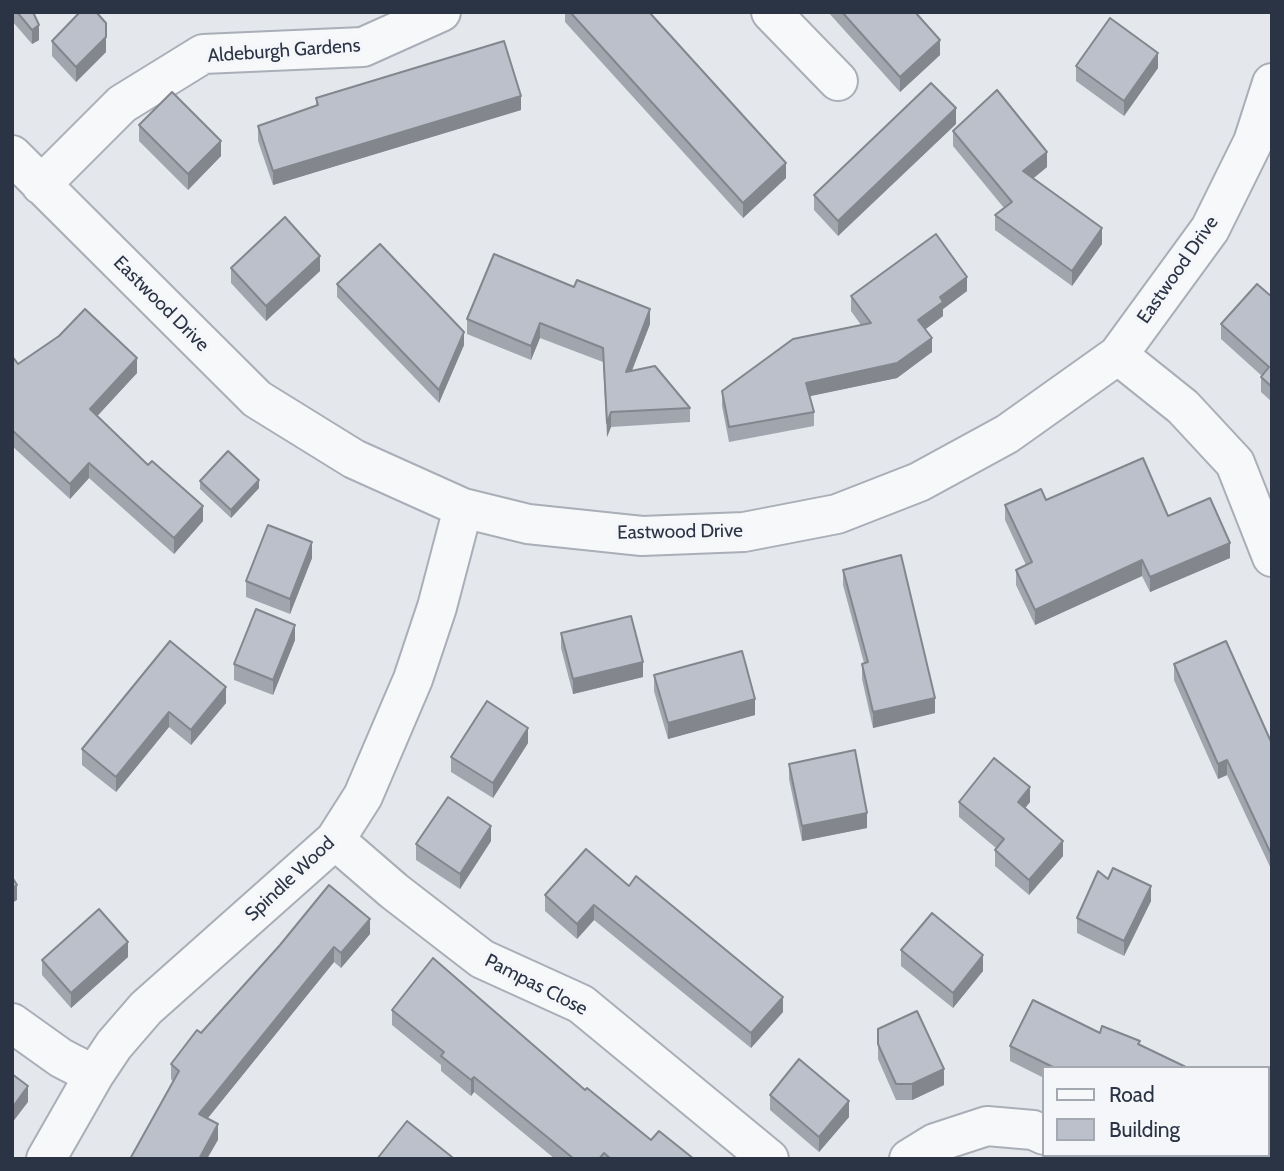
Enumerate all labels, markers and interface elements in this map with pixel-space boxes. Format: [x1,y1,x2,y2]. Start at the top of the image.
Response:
street label: Aldeburgh Gardens [207,34,361,68]
street label: Eastwood Drive [1133,212,1223,328]
street label: Eastwood Drive [108,251,214,357]
street label: Eastwood Drive [617,520,743,544]
street label: Spindle Wood [241,832,339,926]
street label: Pampas Close [481,949,591,1021]
legend [1042,1066,1270,1157]
text: Road [1109,1082,1155,1107]
text: Building [1109,1117,1180,1142]

